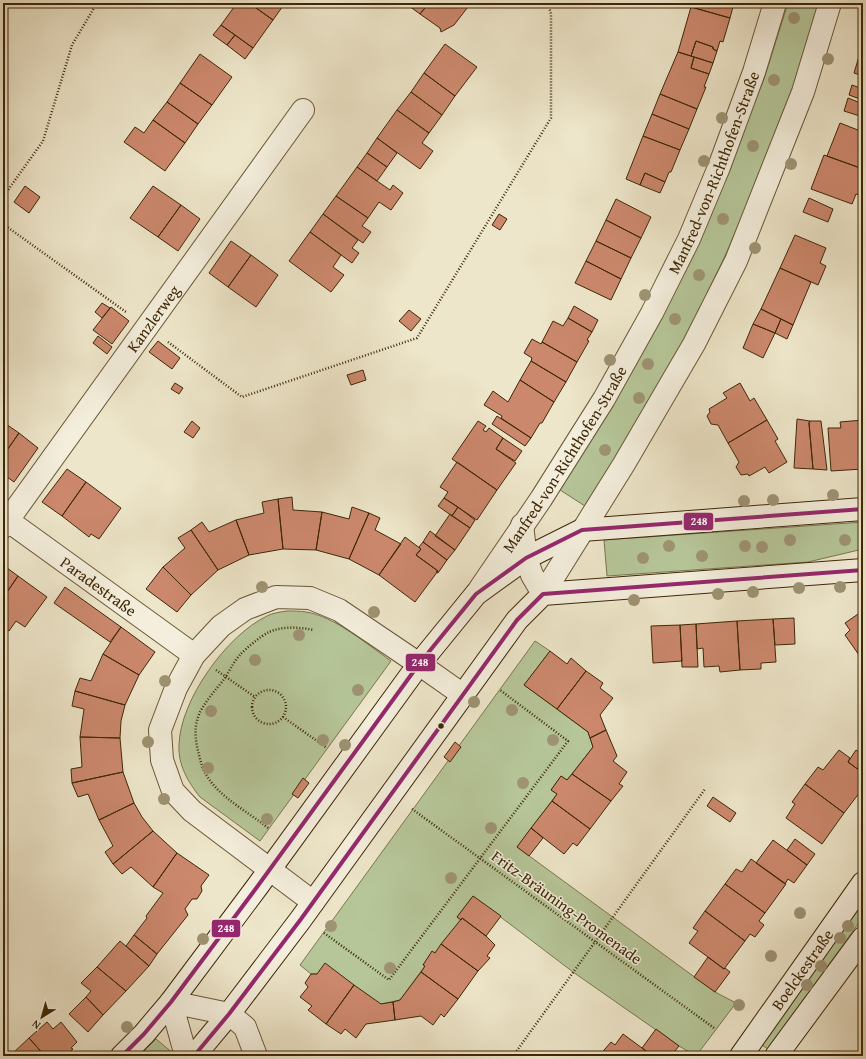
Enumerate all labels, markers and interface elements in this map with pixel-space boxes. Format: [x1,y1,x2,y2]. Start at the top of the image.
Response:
street label: Manfred-von-Richthofen-Straße [661,68,765,278]
street label: Kanzlerweg [121,280,186,357]
street label: Manfred-von-Richthofen-Straße [496,361,632,557]
line badge: 248 [683,512,714,531]
text: 248 [690,513,708,529]
street label: Paradestraße [55,550,142,622]
line badge: 248 [405,653,436,672]
text: 248 [411,654,429,670]
unlabelled marker [436,721,446,731]
street label: Fritz-Bräuning-Promenade [487,844,647,970]
line badge: 248 [211,919,241,938]
text: 248 [217,920,235,936]
street label: Boelckestraße [765,924,839,1015]
north arrow [22,997,62,1037]
text: N [28,1016,44,1034]

